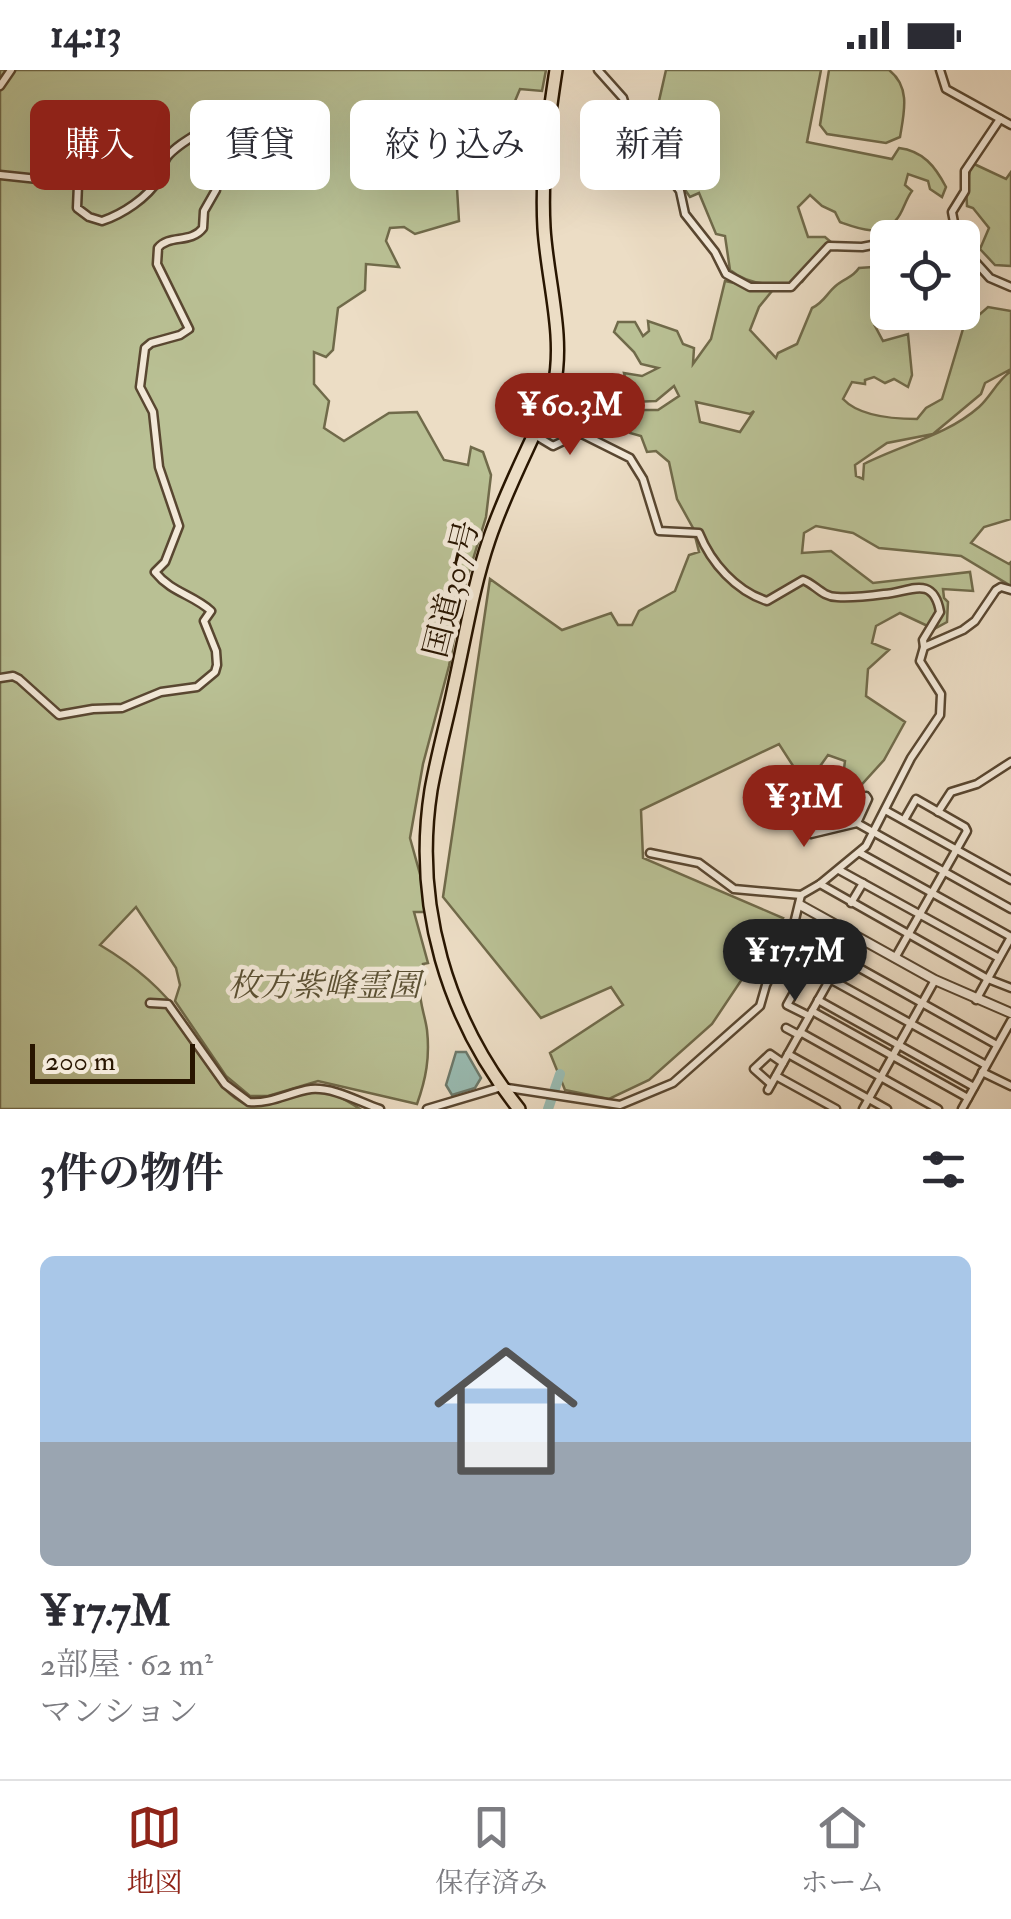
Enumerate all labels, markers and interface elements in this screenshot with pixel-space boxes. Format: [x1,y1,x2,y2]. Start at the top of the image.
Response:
text: 14:13 [50,11,122,59]
chip: 購入 [30,100,170,190]
chip: 賃貸 [190,100,330,190]
chip: 絞り込み [350,100,560,190]
chip: 新着 [580,100,720,190]
map controls [870,220,980,330]
button: locate [870,220,980,330]
pin: ¥60.3M [489,373,651,458]
text: ¥60.3M [517,385,623,425]
street label: 国道307号 [416,517,488,662]
pin: ¥31M [745,765,863,850]
text: ¥31M [765,777,843,817]
pin: ¥17.7M [714,919,876,1004]
text: ¥17.7M [745,931,845,971]
park label: 枚方紫峰霊園 [228,966,425,1006]
scale bar [30,1039,195,1084]
text: 200 m [45,1044,116,1079]
icon: filters [916,1142,971,1197]
text: 3件の物件 [40,1148,224,1200]
icon: home [416,1321,596,1501]
text: ¥17.7M [40,1586,171,1638]
text: 2部屋 · 62 m² [40,1645,213,1685]
text: マンション [40,1692,199,1732]
tab: 地図 [126,1800,183,1901]
tab: 保存済み [435,1800,548,1901]
tab: ホーム [800,1800,885,1901]

